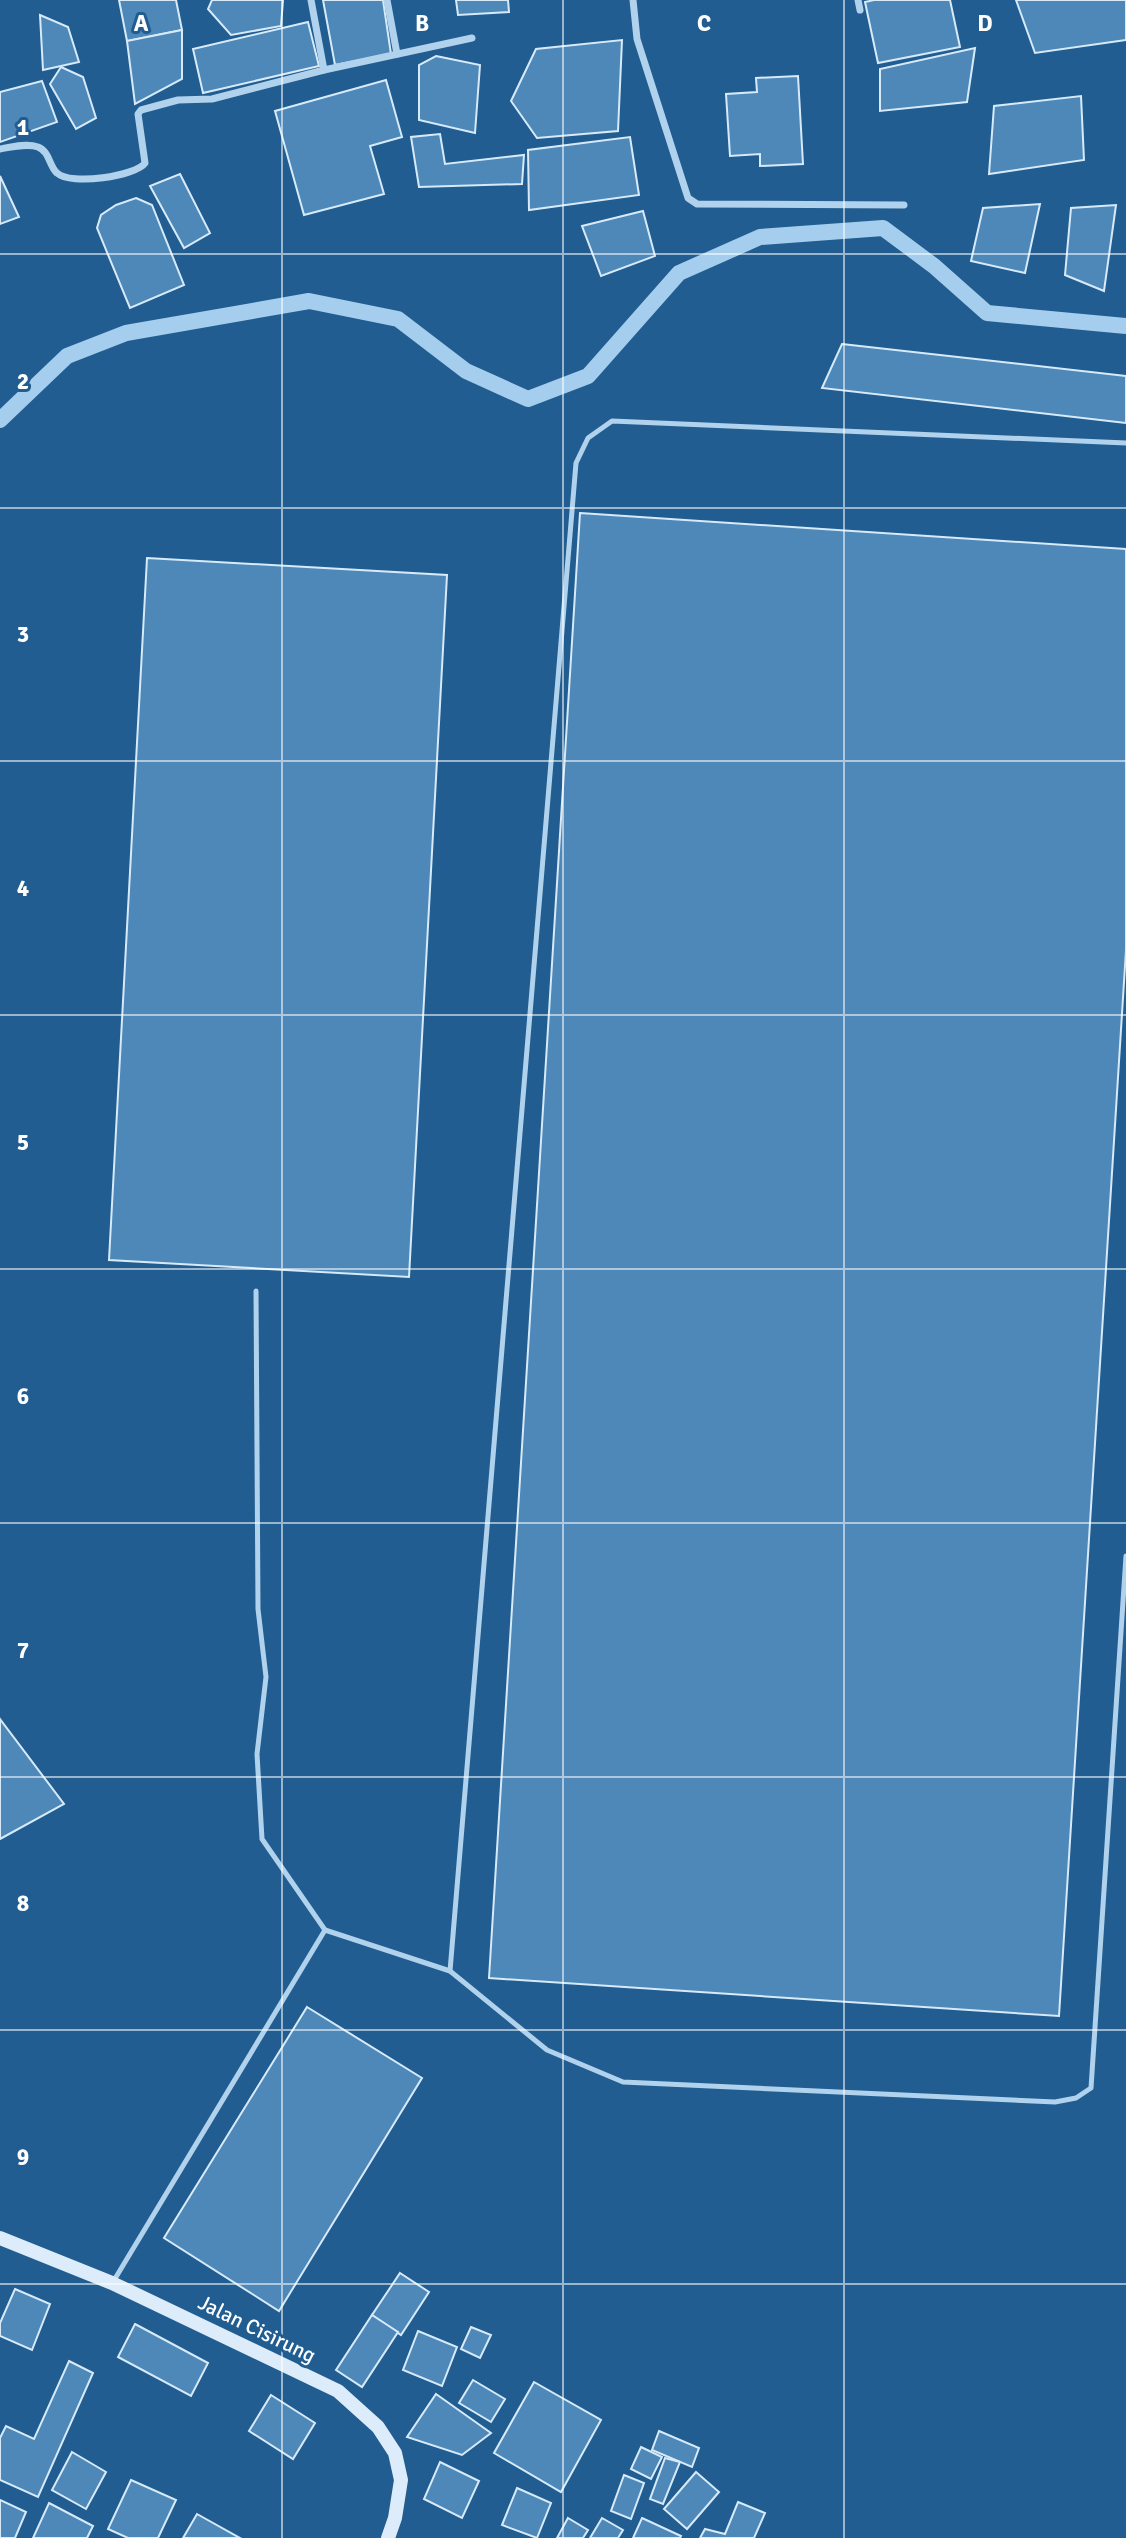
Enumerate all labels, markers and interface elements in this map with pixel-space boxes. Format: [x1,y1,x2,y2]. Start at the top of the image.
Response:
text: A [134,9,149,38]
text: B [415,9,429,38]
text: C [697,9,711,38]
text: D [977,9,993,38]
text: 1 [17,113,29,142]
text: 2 [17,367,29,396]
text: 3 [17,620,29,649]
text: 4 [17,874,29,903]
text: 5 [17,1128,29,1157]
text: 6 [17,1382,29,1411]
text: 7 [17,1636,29,1665]
text: 8 [17,1889,29,1918]
text: 9 [17,2143,29,2172]
street label: Jalan Cisirung [194,2289,320,2369]

